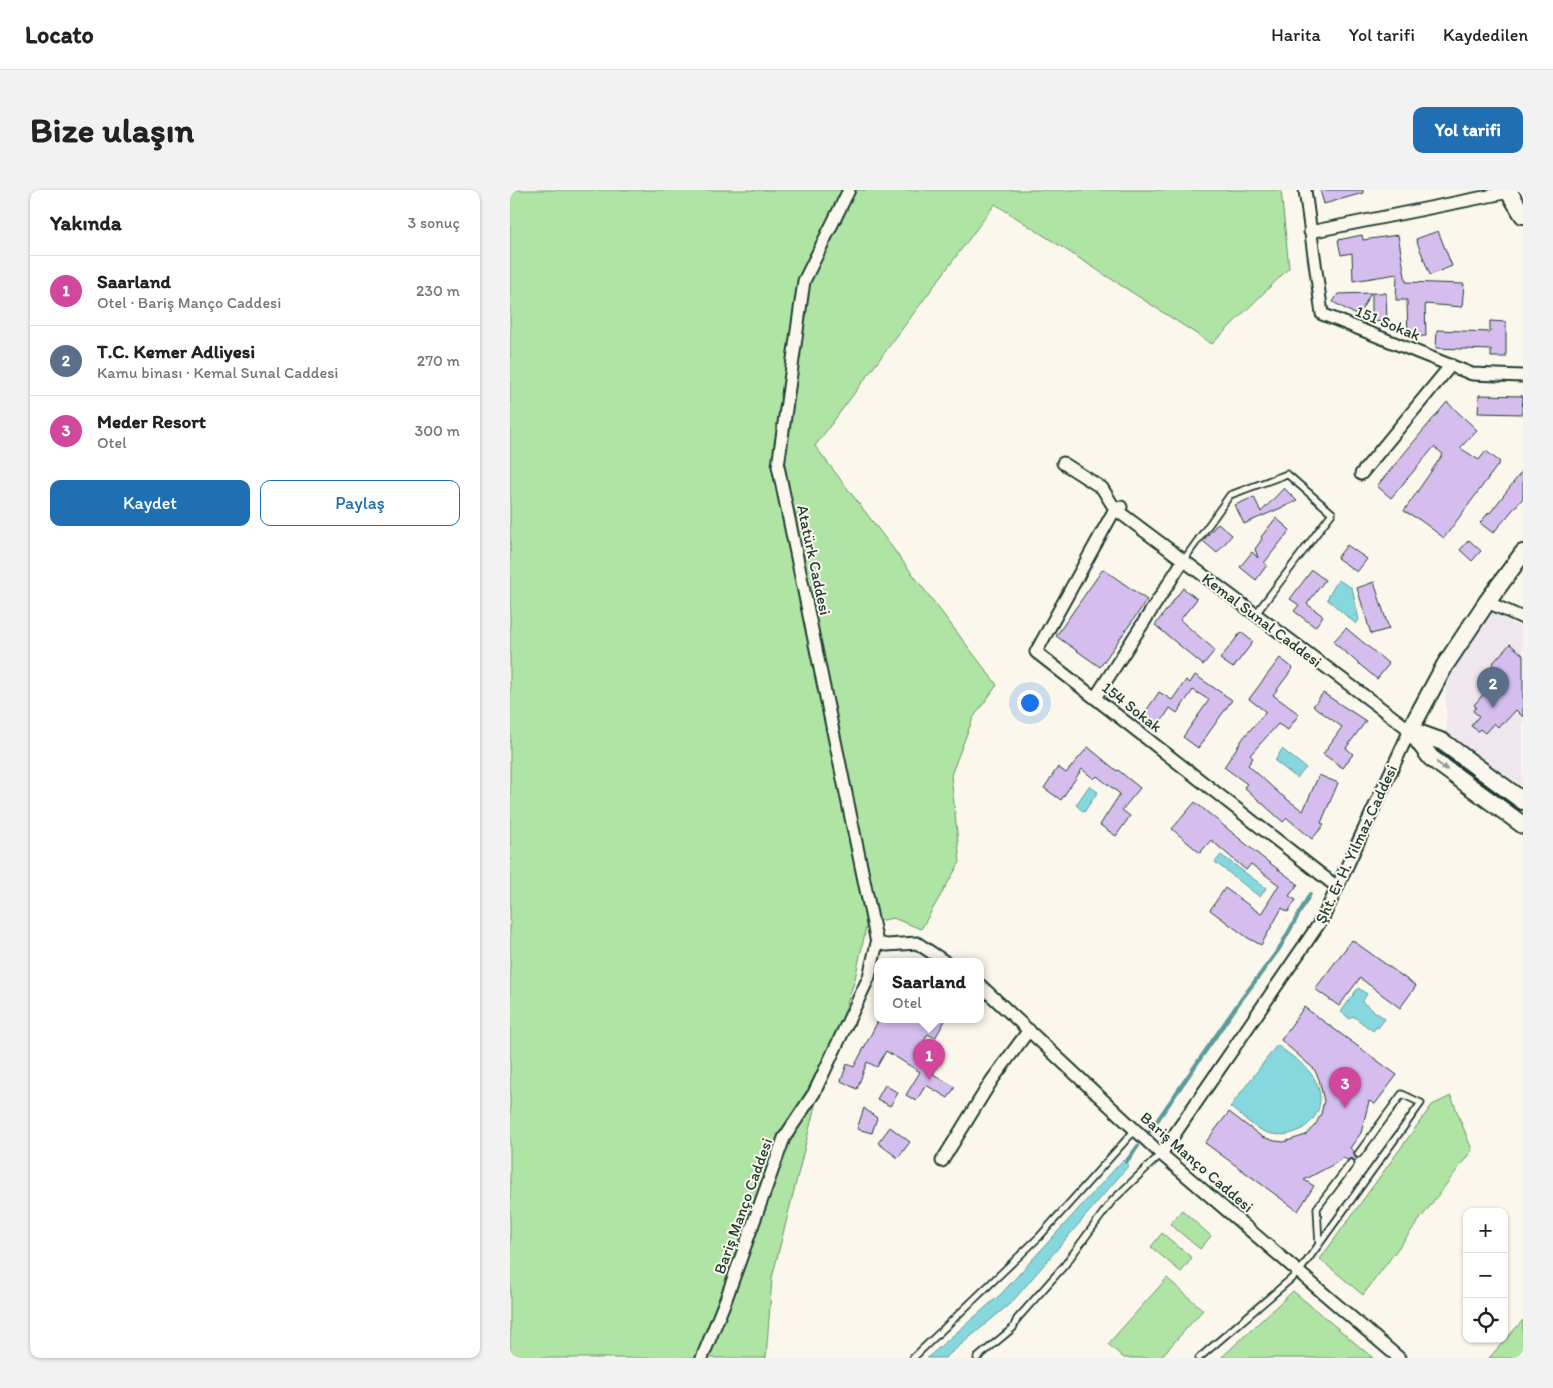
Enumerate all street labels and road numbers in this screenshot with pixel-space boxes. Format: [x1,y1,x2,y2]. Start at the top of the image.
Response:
street label: 151 Sokak [1353,301,1423,345]
street label: Atatürk Caddesi [793,503,835,617]
street label: Kemal Sunal Caddesi [1198,569,1326,671]
street label: 154 Sokak [1098,678,1166,736]
street label: Şht. Er H. Yilmaz Caddesi [1311,762,1401,926]
street label: Bariş Manço Caddesi [1137,1108,1257,1216]
street label: Bariş Manço Caddesi [710,1135,776,1277]

